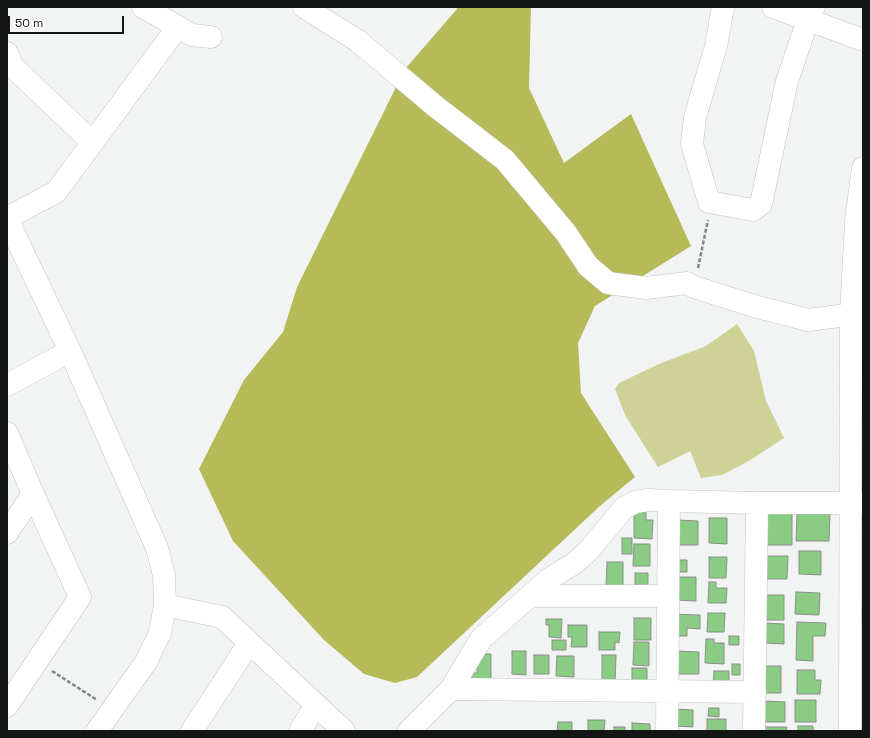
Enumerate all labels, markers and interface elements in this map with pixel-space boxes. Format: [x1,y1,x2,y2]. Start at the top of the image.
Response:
scale bar [10,8,126,34]
text: 50 m [15,15,43,31]

